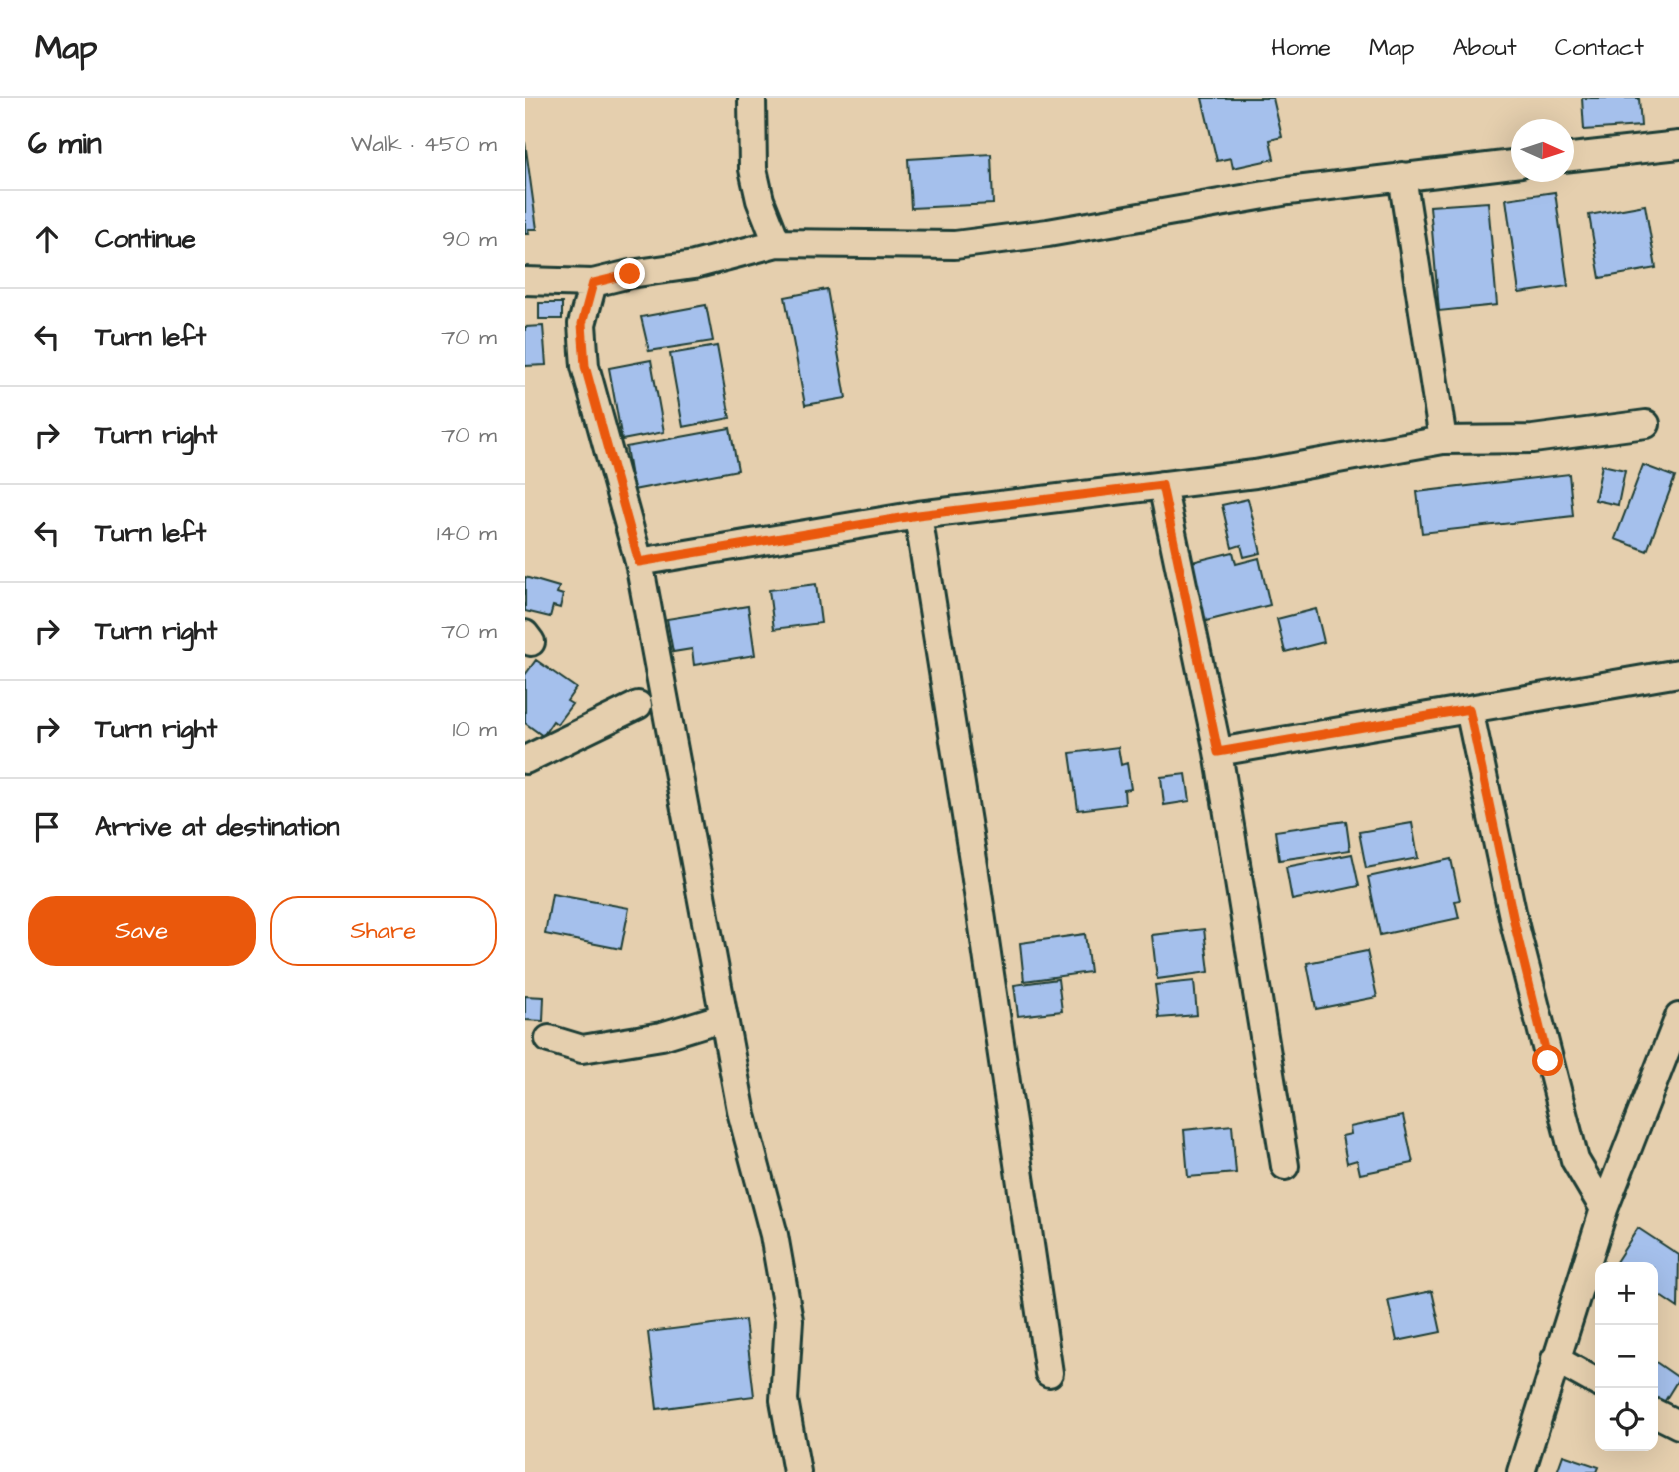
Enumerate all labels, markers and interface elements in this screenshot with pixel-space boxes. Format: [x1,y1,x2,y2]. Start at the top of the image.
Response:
text: Map [35,25,97,71]
text: Home [1271,31,1331,65]
text: Map [1369,31,1414,65]
text: About [1452,31,1517,65]
text: Contact [1555,31,1644,65]
north arrow [1511,119,1574,182]
text: 6 min [28,123,102,165]
text: Walk · 450 m [351,128,497,160]
icon: ahead [28,220,66,258]
text: Continue [95,221,196,257]
text: 90 m [442,223,497,255]
route end [614,258,645,289]
icon: left [28,318,66,356]
text: Turn left [95,319,206,355]
text: 70 m [441,321,497,353]
icon: right [28,416,66,454]
text: Turn right [95,417,217,453]
text: 70 m [441,419,497,451]
icon: left [28,514,66,552]
text: Turn left [95,515,206,551]
text: 140 m [437,517,497,549]
icon: right [28,612,66,650]
text: Turn right [95,613,217,649]
text: 70 m [441,615,497,647]
icon: right [28,710,66,748]
text: Turn right [95,711,217,747]
text: 10 m [452,713,497,745]
icon: arrive [28,808,66,846]
text: Arrive at destination [95,809,340,845]
button: Save [28,896,256,966]
button: Share [270,896,497,966]
route start [1532,1045,1563,1076]
map controls [1595,1262,1658,1451]
button: + [1595,1262,1658,1325]
button: − [1595,1325,1658,1388]
button: locate [1595,1388,1658,1451]

